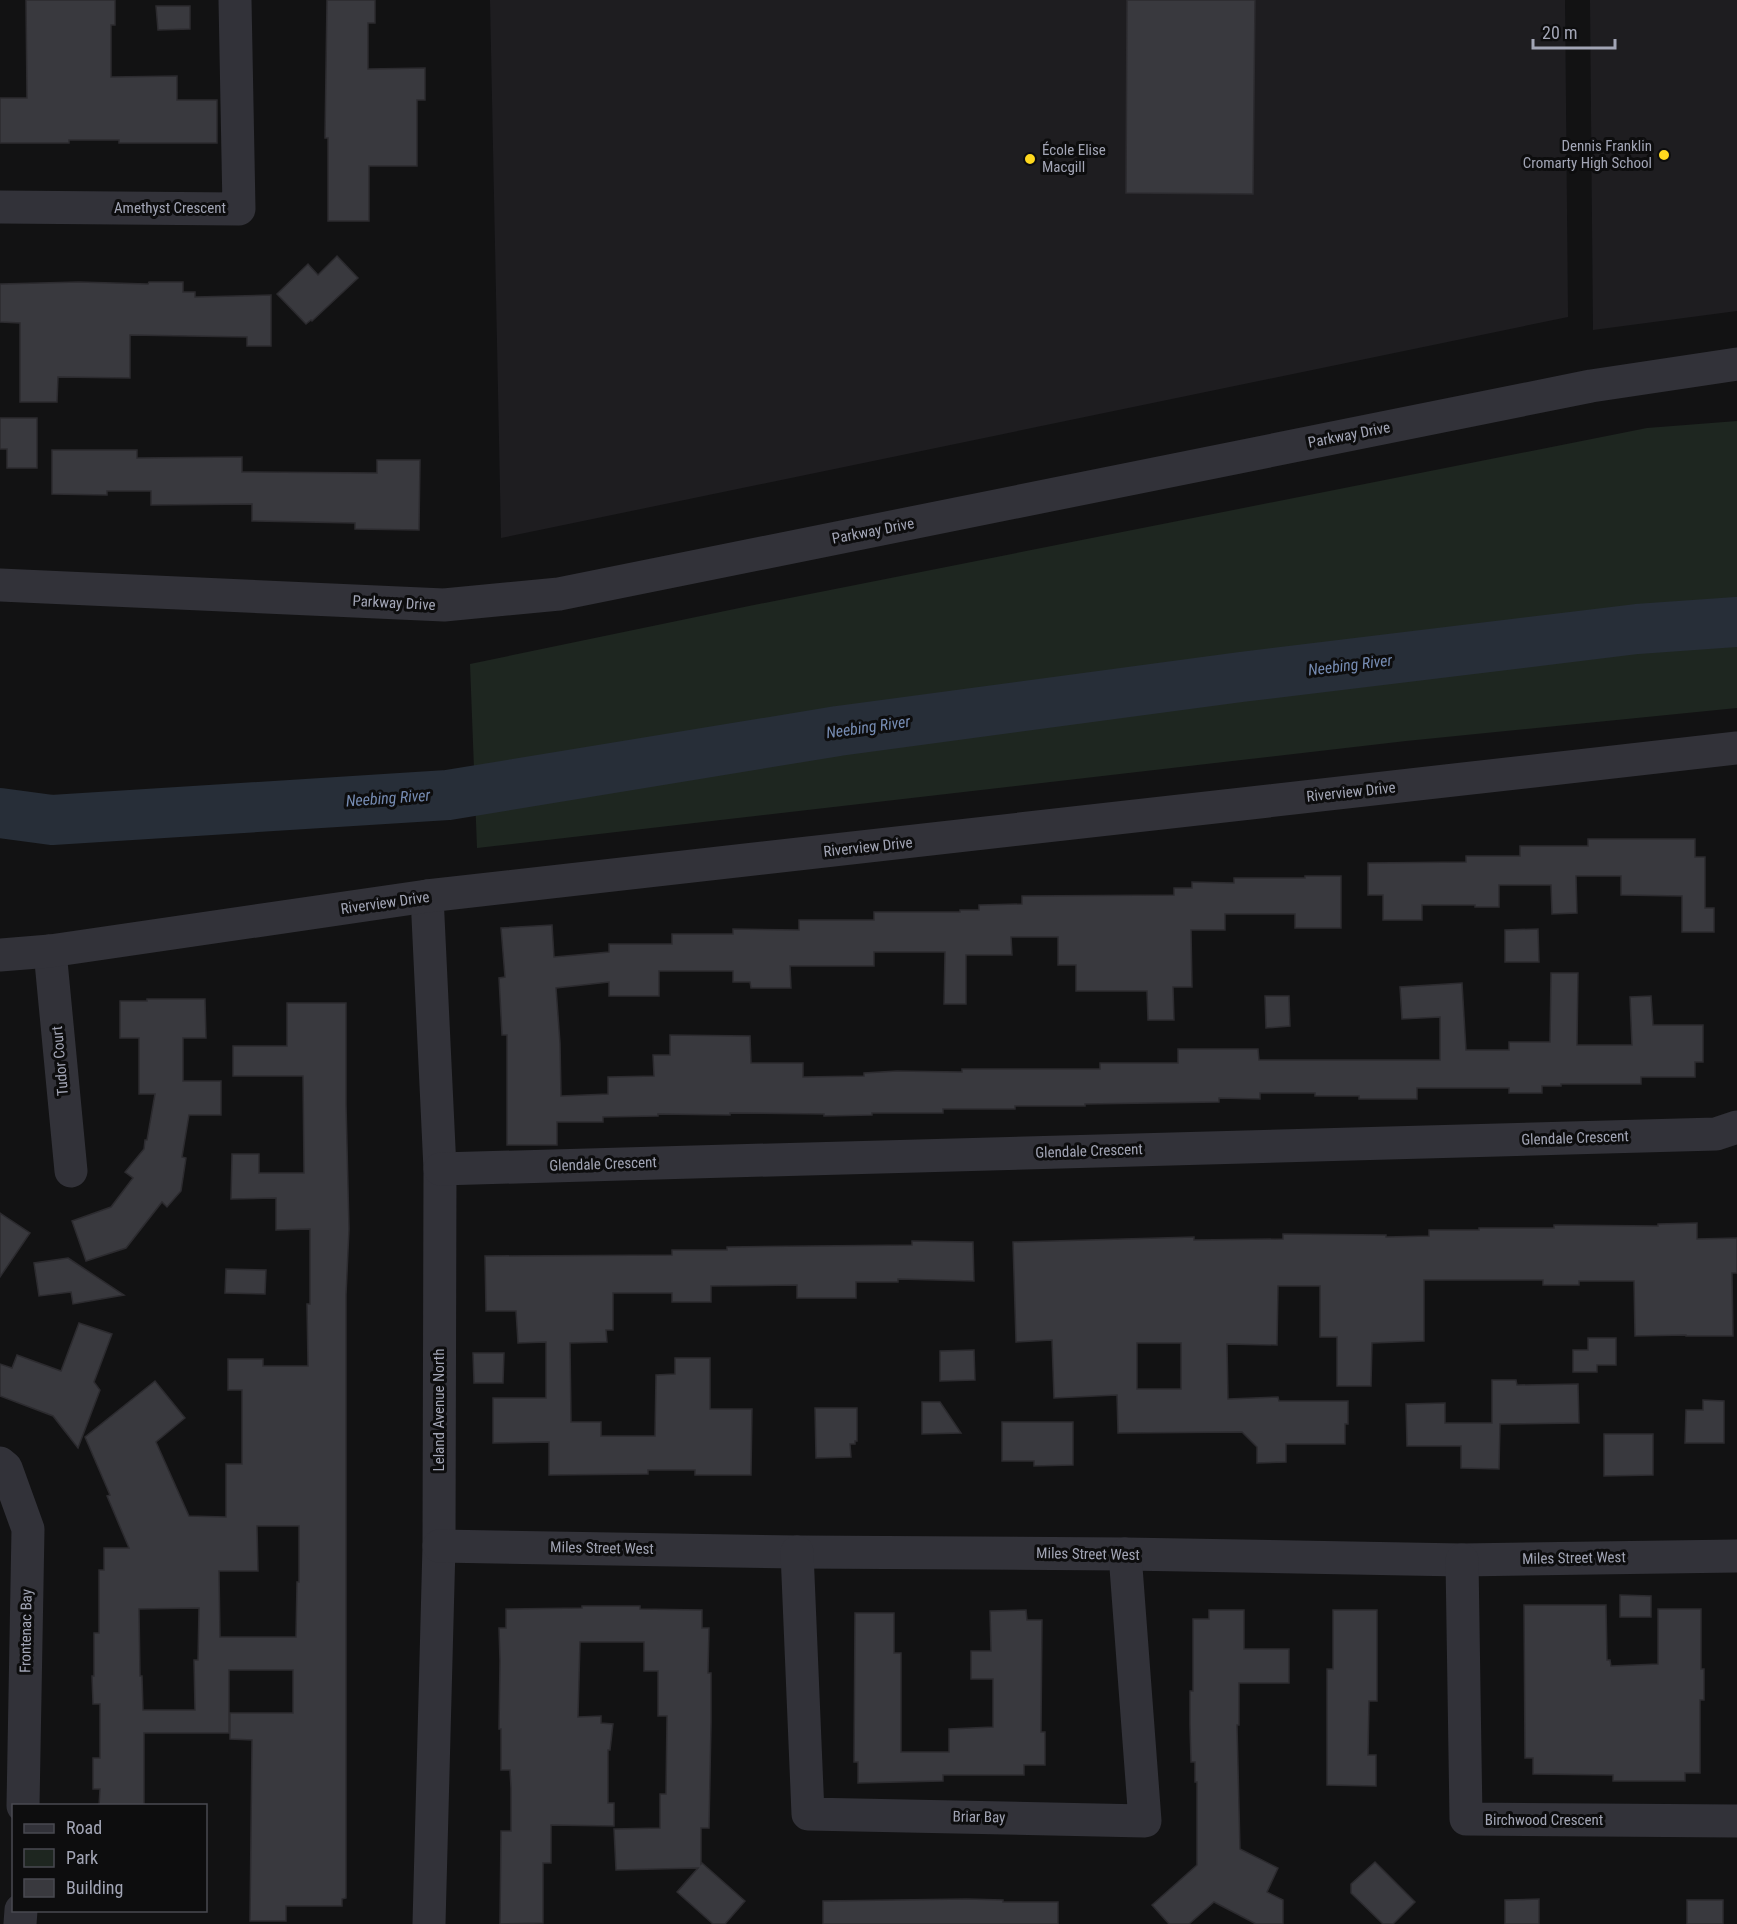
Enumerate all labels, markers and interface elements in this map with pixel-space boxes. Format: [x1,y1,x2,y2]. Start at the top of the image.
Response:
scale bar [1533,12,1616,50]
text: 20 m [1542,22,1577,43]
place label: Dennis Franklin Cromarty High School [1523,137,1652,172]
place label: École Elise Macgill [1042,141,1106,176]
marker: Dennis Franklin Cromarty High School [1657,148,1671,162]
marker: École Elise Macgill [1023,152,1037,166]
street label: Amethyst Crescent [114,199,226,217]
street label: Parkway Drive [1306,418,1392,452]
street label: Parkway Drive [830,514,916,548]
street label: Parkway Drive [352,592,436,614]
water label: Neebing River [1307,650,1394,680]
water label: Neebing River [825,712,912,742]
street label: Riverview Drive [1306,778,1396,806]
water label: Neebing River [345,785,432,810]
street label: Riverview Drive [823,833,913,861]
street label: Riverview Drive [339,888,431,918]
street label: Tudor Court [48,1025,72,1097]
street label: Glendale Crescent [1521,1127,1629,1149]
street label: Glendale Crescent [1035,1140,1143,1162]
street label: Glendale Crescent [549,1153,657,1175]
street label: Leland Avenue North [430,1348,448,1472]
street label: Miles Street West [550,1538,654,1558]
street label: Miles Street West [1036,1544,1140,1564]
street label: Miles Street West [1522,1548,1626,1568]
street label: Frontenac Bay [16,1589,36,1673]
legend [12,1804,207,1912]
street label: Briar Bay [952,1808,1006,1826]
street label: Birchwood Crescent [1485,1811,1603,1829]
text: Road [66,1817,102,1838]
text: Park [66,1847,98,1868]
text: Building [66,1877,123,1898]

